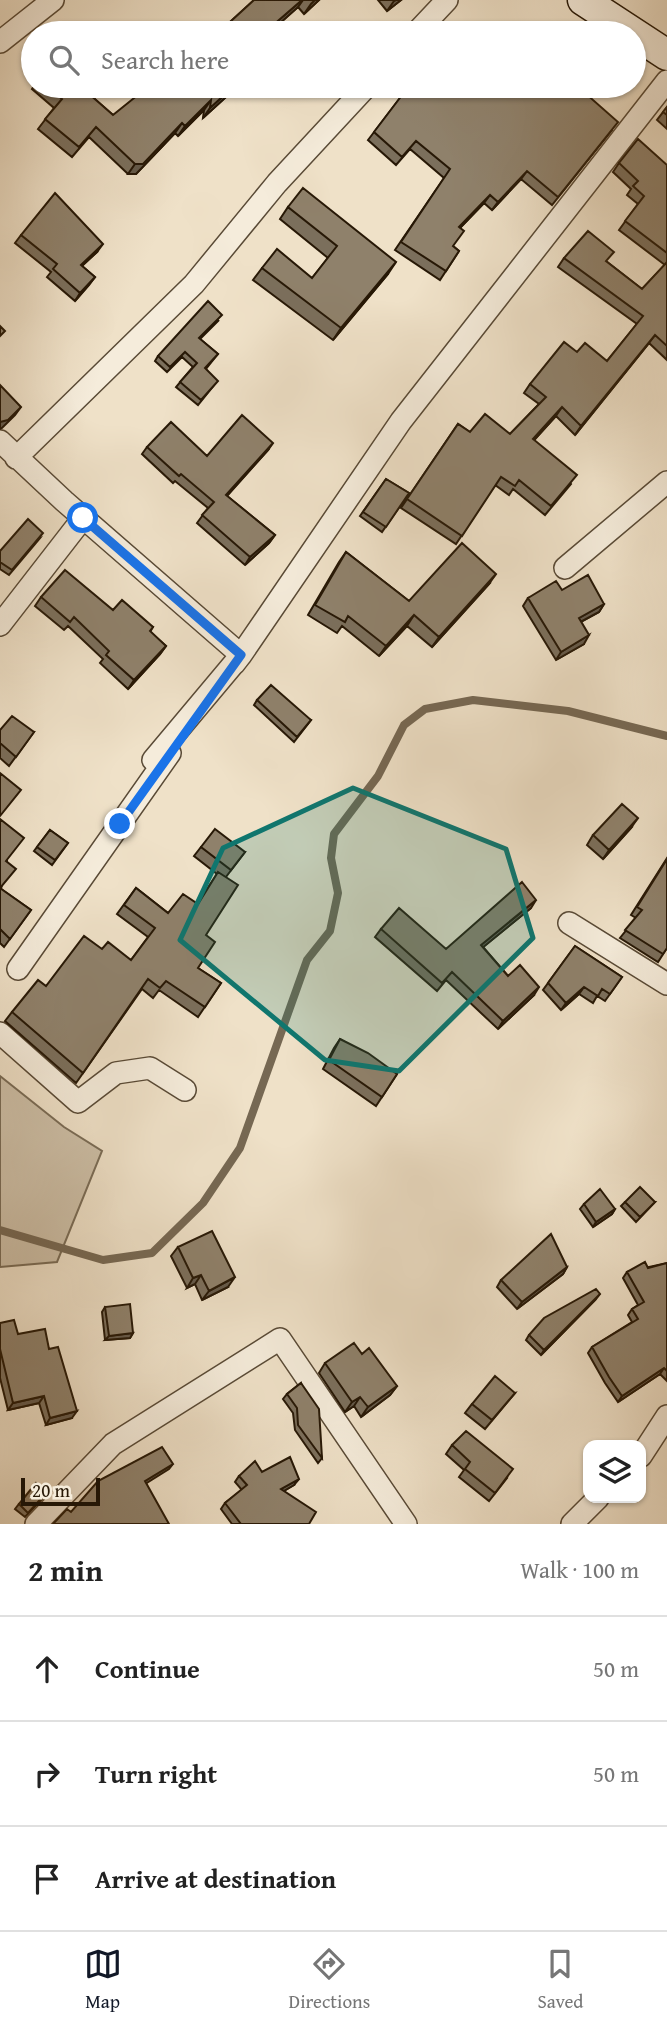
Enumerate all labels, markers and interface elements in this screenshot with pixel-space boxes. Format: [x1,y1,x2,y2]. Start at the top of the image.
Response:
search box [21,21,646,98]
text: Search here [101,40,229,79]
icon: search [45,41,83,79]
route start [67,502,98,533]
route end [104,808,135,839]
map controls [583,1440,646,1503]
button: layers [583,1440,646,1503]
scale bar [21,1475,100,1507]
text: 20 m [32,1476,70,1504]
text: 2 min [28,1548,103,1592]
text: Walk · 100 m [520,1553,639,1586]
text: Continue [95,1649,200,1688]
icon: ahead [28,1650,66,1688]
text: 50 m [593,1652,639,1685]
text: Turn right [95,1754,217,1793]
icon: right [28,1755,66,1793]
text: 50 m [593,1757,639,1790]
text: Arrive at destination [95,1859,336,1898]
icon: arrive [28,1860,66,1898]
tab: Map [84,1945,122,2015]
tab: Directions [289,1945,370,2015]
tab: Saved [537,1945,583,2015]

